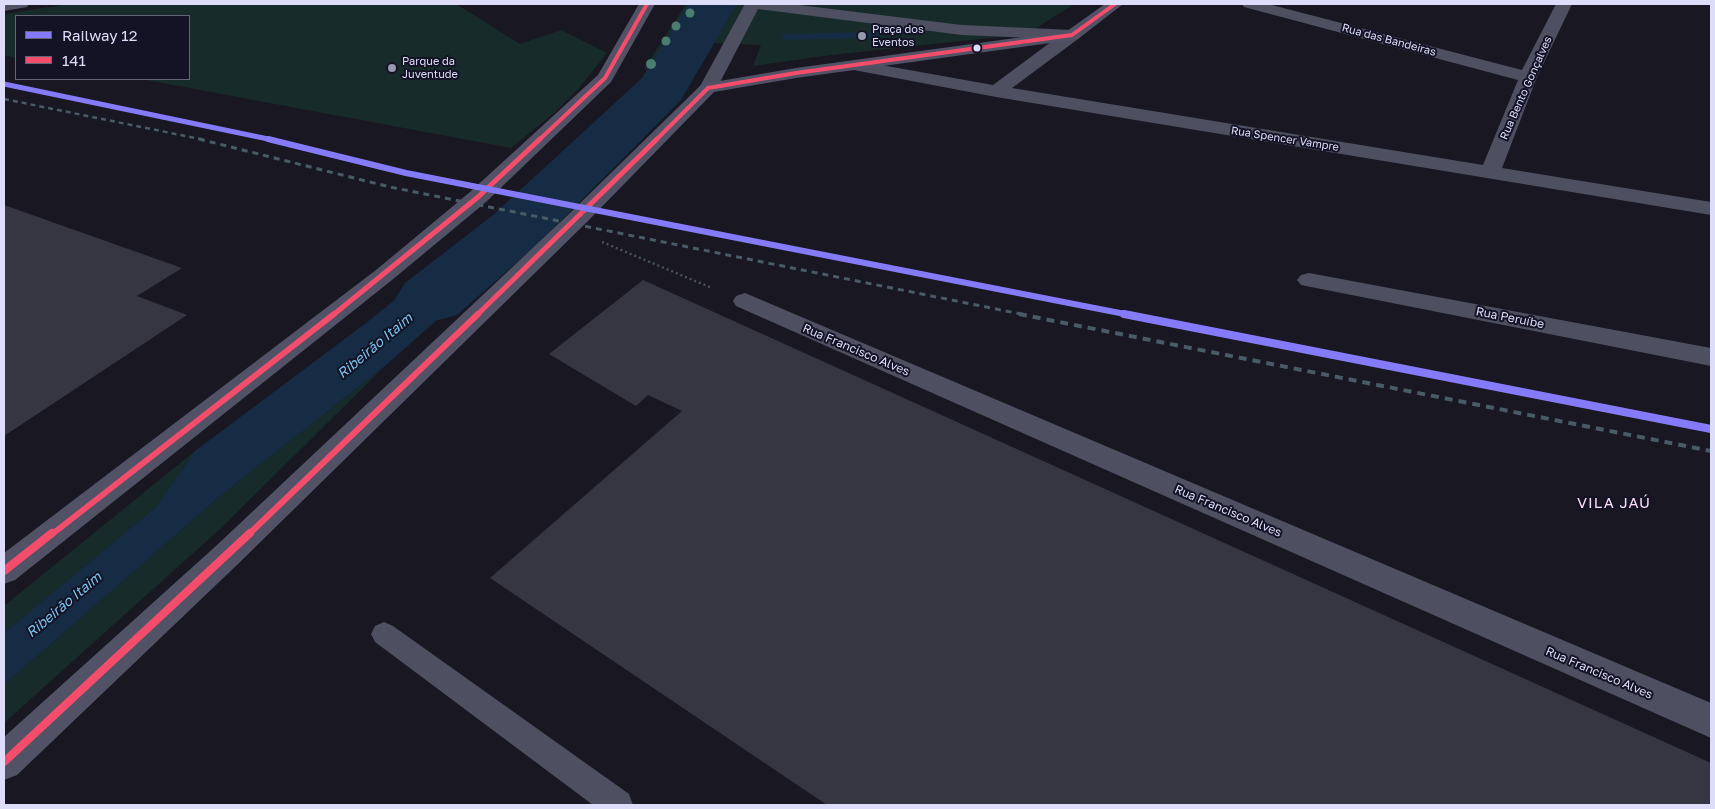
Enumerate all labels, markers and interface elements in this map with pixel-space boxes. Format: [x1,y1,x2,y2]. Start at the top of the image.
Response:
legend [15,15,190,80]
street label: Rua das Bandeiras [1340,21,1438,59]
place label: Praça dos Eventos [872,23,924,49]
text: Railway 12 [62,26,137,44]
marker: Praça dos Eventos [856,30,868,42]
street label: Rua Bento Gonçalves [1497,34,1555,142]
unlabelled marker [972,43,982,53]
text: 141 [62,51,86,69]
place label: Parque da Juventude [402,55,458,81]
marker: Parque da Juventude [386,62,398,74]
street label: Rua Spencer Vampre [1230,124,1340,154]
street label: Rua Peruíbe [1475,304,1545,332]
water label: Ribeirão Itaim [334,310,416,382]
street label: Rua Francisco Alves [800,321,912,379]
street label: Rua Francisco Alves [1172,482,1284,540]
district label: VILA JAÚ [1576,494,1652,512]
water label: Ribeirão Itaim [23,569,105,641]
street label: Rua Francisco Alves [1543,644,1655,702]

